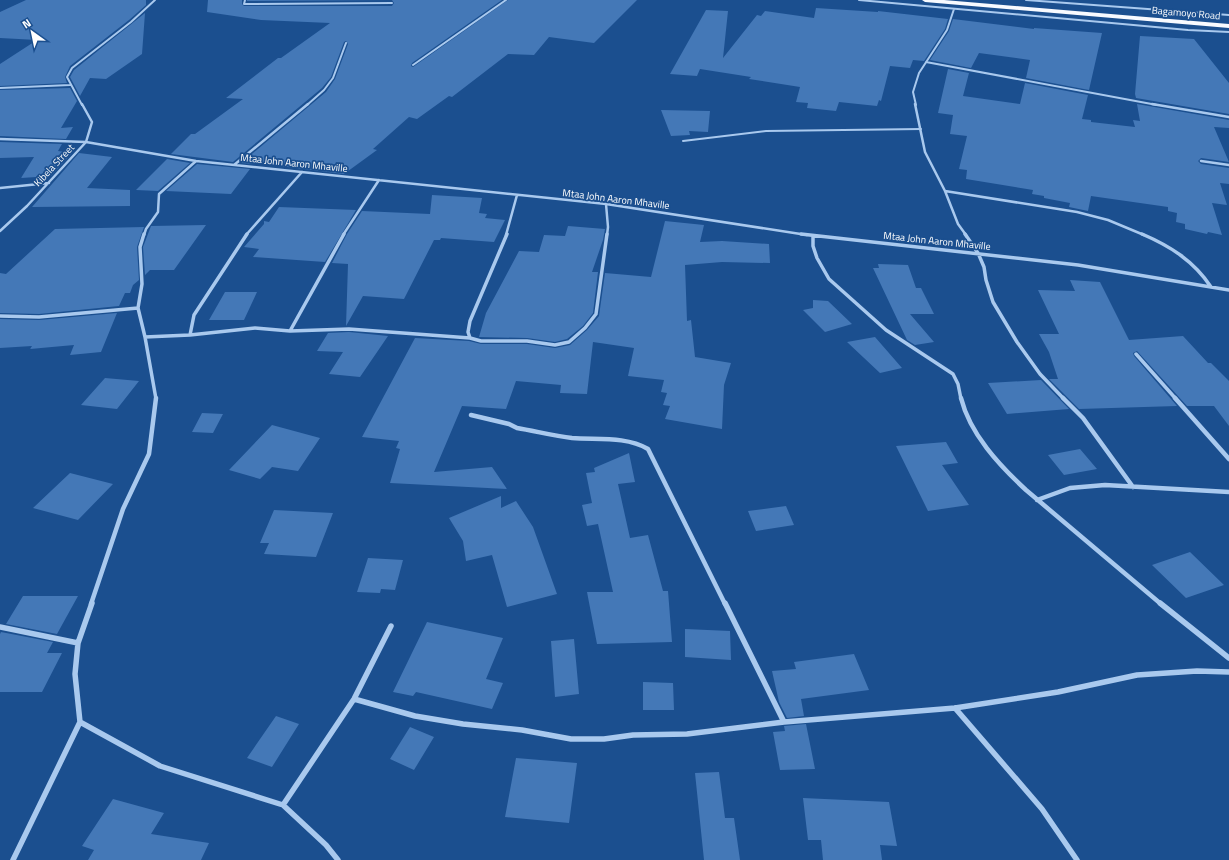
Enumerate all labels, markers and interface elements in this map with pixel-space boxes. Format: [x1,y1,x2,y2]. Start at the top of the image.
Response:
street label: Bagamoyo Road [1151,3,1221,23]
north arrow [12,12,52,52]
text: N [19,15,34,32]
street label: Kibela Street [30,140,78,190]
street label: Mtaa John Aaron Mhaville [240,150,348,176]
street label: Mtaa John Aaron Mhaville [562,185,670,213]
street label: Mtaa John Aaron Mhaville [883,228,991,254]

